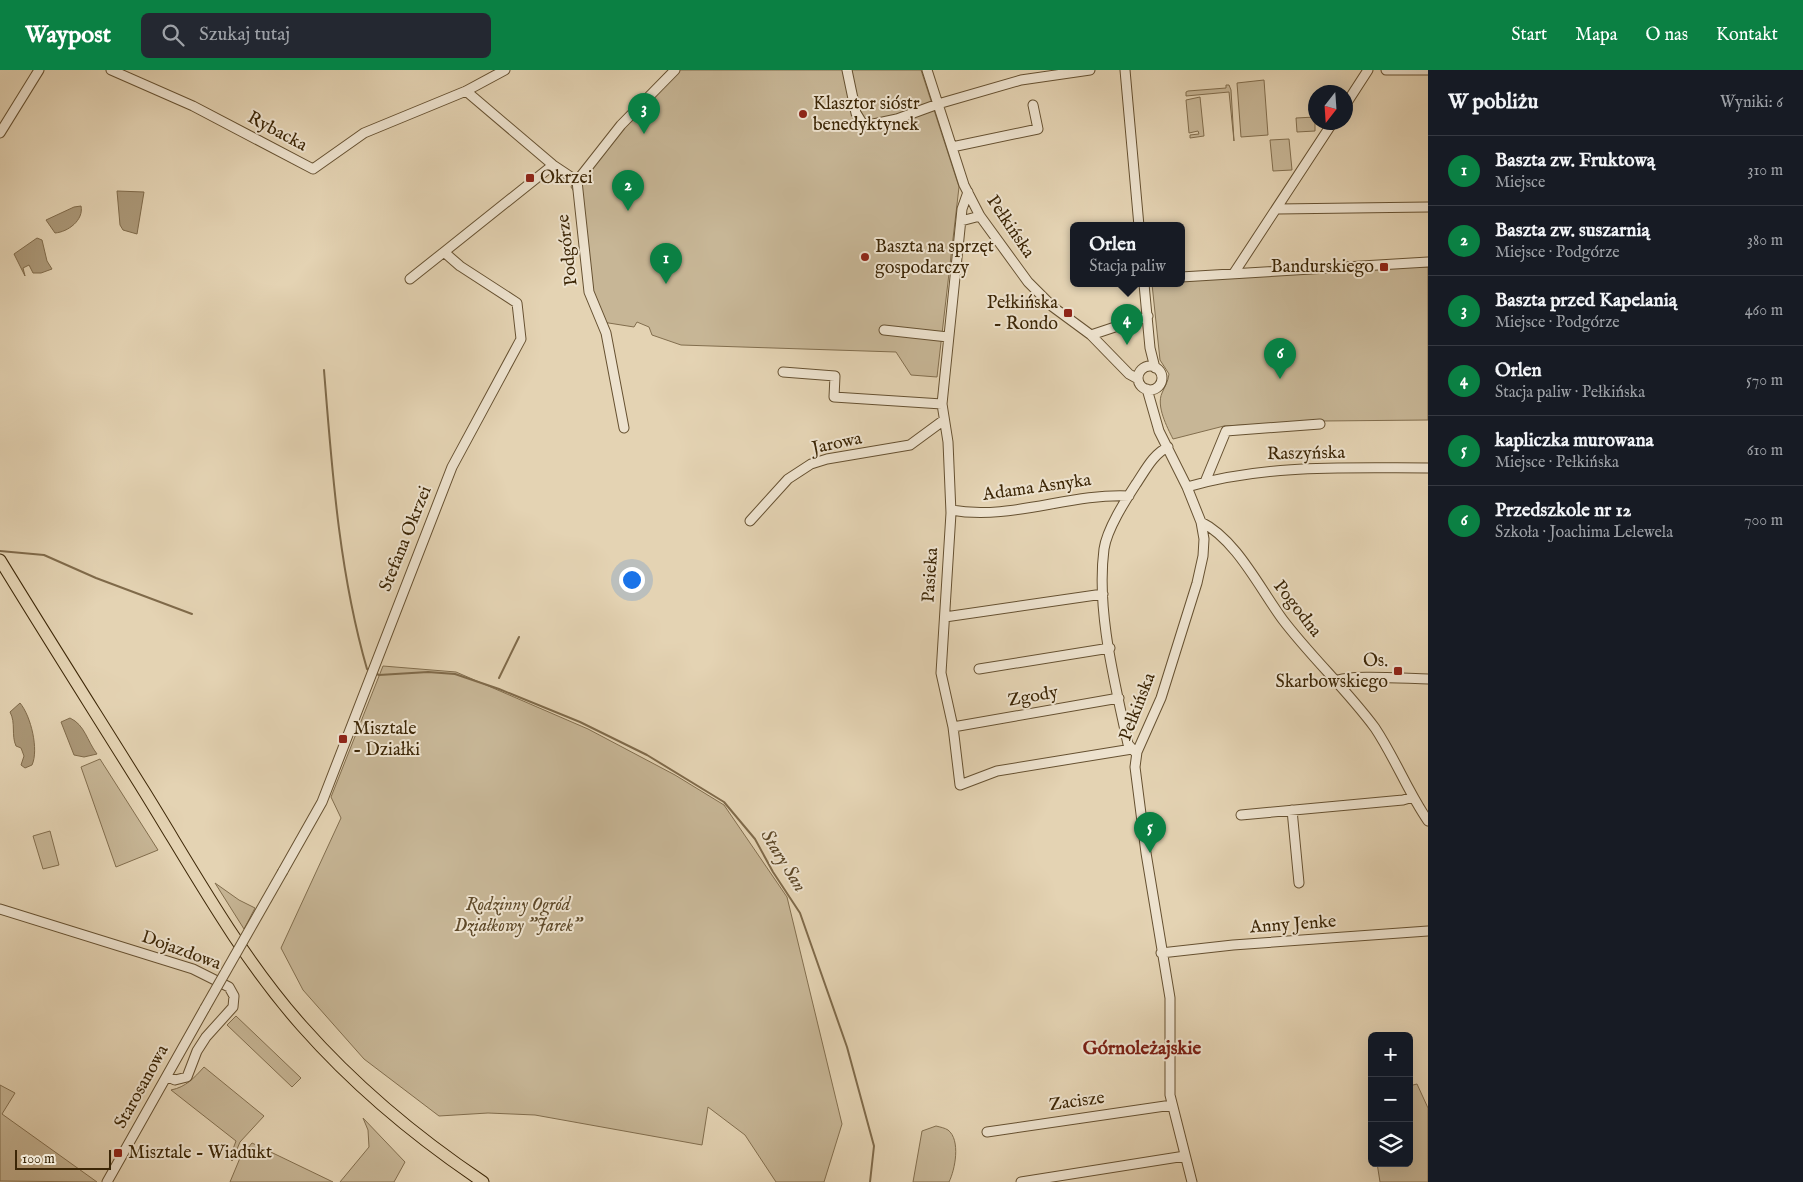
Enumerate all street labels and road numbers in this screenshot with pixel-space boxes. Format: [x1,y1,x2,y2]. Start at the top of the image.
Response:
street label: Rybacka [243,107,311,157]
street label: Pełkińska [981,191,1040,263]
street label: Podgórze [552,213,584,287]
street label: Jarowa [808,427,864,461]
street label: Raszyńska [1267,442,1346,466]
street label: Adama Asnyka [980,469,1093,507]
street label: Stefana Okrzei [374,483,438,595]
street label: Pasieka [918,547,944,603]
street label: Pogodna [1268,576,1327,642]
street label: Pełkińska [1115,669,1162,744]
street label: Zgody [1006,681,1060,713]
street label: Anny Jenke [1248,911,1337,940]
street label: Dojazdowa [138,926,224,976]
street label: Starosanowa [110,1041,175,1133]
street label: Zacisze [1048,1087,1106,1117]

